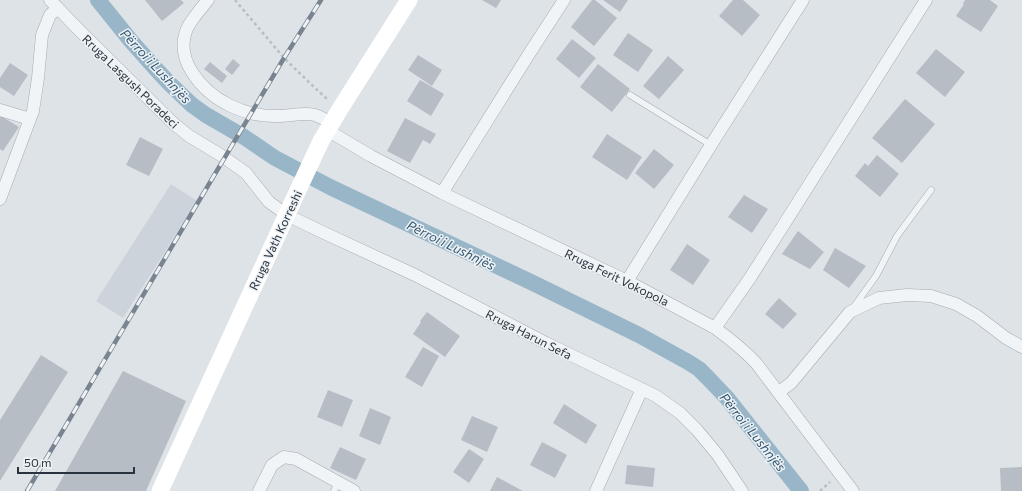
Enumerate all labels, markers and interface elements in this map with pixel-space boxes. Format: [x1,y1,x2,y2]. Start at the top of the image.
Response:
water label: Përroi i Lushnjës [117,25,195,107]
street label: Rruga Lasgush Poradeci [80,31,182,131]
street label: Rruga Vath Korreshi [246,188,304,292]
water label: Përroi i Lushnjës [404,217,498,273]
street label: Rruga Ferit Vokopola [563,246,671,308]
street label: Rruga Harun Sefa [484,306,574,362]
water label: Përroi i Lushnjës [717,390,789,474]
scale bar [18,449,134,475]
text: 50 m [24,455,52,469]

